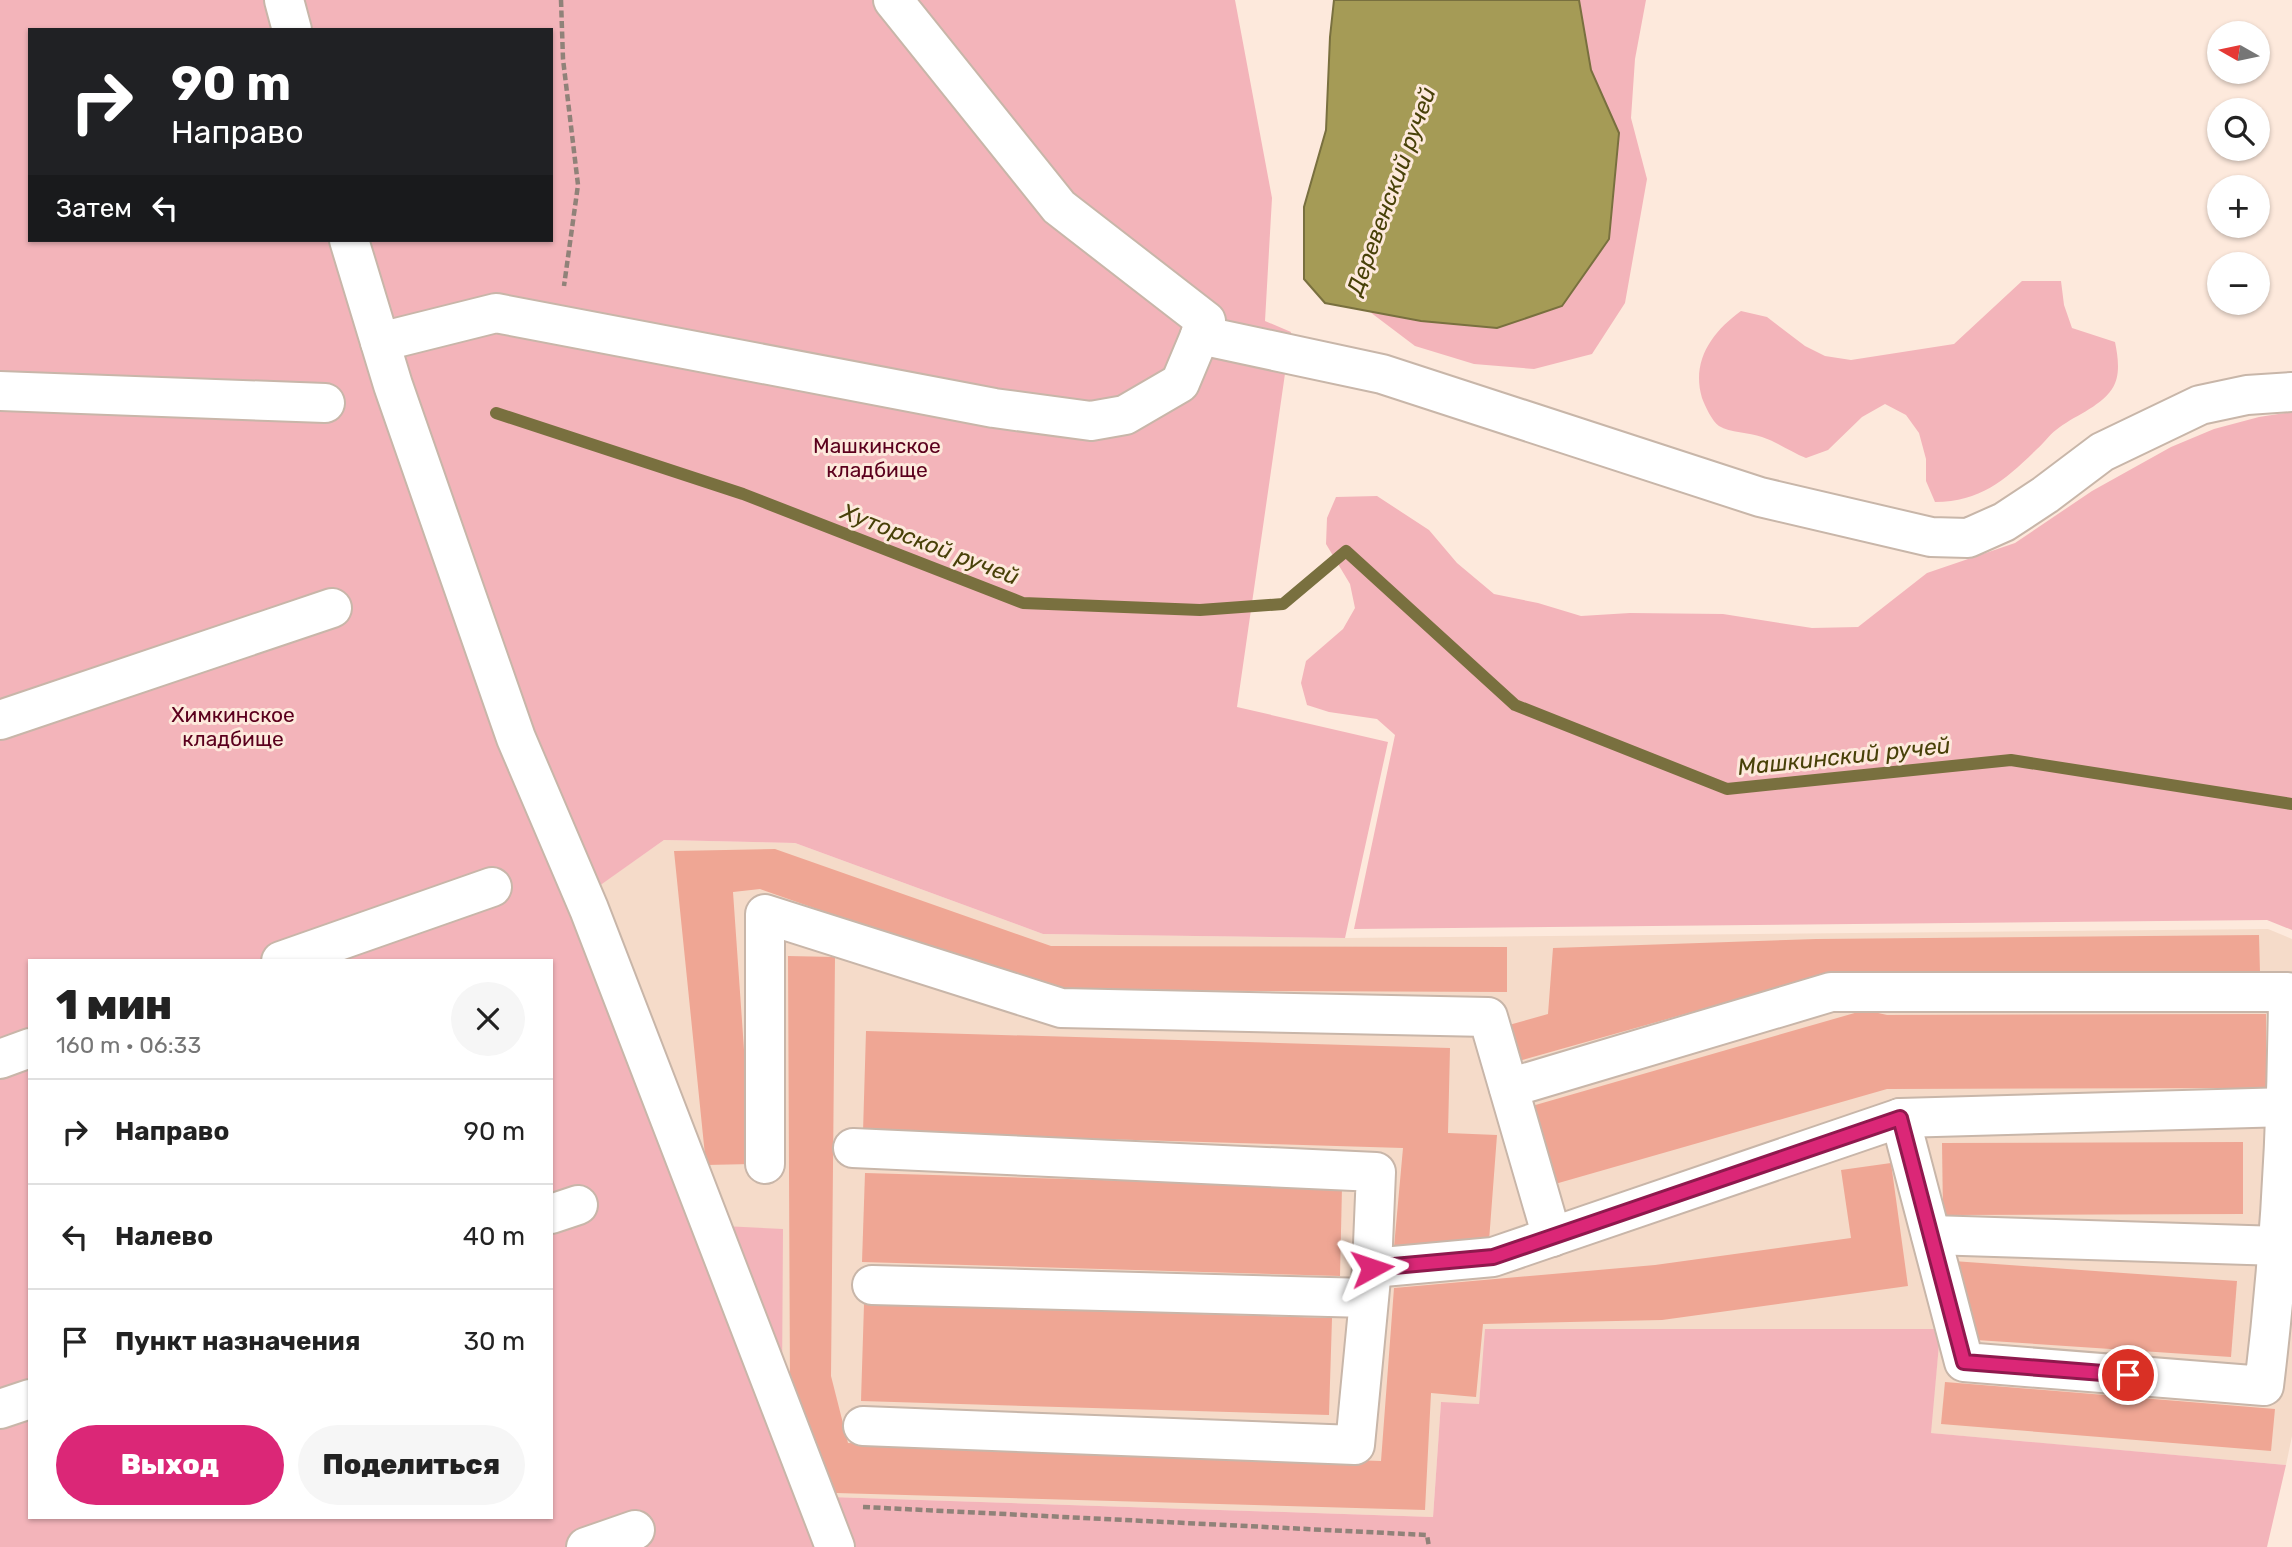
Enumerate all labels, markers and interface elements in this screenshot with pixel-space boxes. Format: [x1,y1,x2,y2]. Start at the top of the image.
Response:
north arrow [2207,21,2270,84]
map controls [2207,21,2270,315]
text: 90 m [171,54,291,112]
icon: right [56,56,147,147]
water label: Деревенский ручей [1340,83,1442,301]
button: search [2207,98,2270,161]
text: Направо [171,113,304,151]
button: + [2207,175,2270,238]
icon: left [146,189,184,227]
text: Затем [56,193,132,224]
button: − [2207,252,2270,315]
park label: Машкинское кладбище [813,433,941,482]
water label: Хуторской ручей [836,497,1023,591]
park label: Химкинское кладбище [171,702,295,751]
water label: Машкинский ручей [1736,731,1952,781]
text: 1 мин [56,980,172,1030]
button: close [451,982,525,1056]
text: 160 m · 06:33 [56,1031,201,1059]
icon: right [56,1113,94,1151]
text: Направо [115,1116,229,1147]
text: 90 m [464,1116,525,1147]
icon: left [56,1218,94,1256]
text: Налево [115,1221,213,1252]
text: 40 m [463,1221,525,1252]
position arrow [1335,1231,1409,1305]
icon: arrive [56,1323,94,1361]
text: Пункт назначения [115,1326,360,1357]
text: 30 m [463,1326,525,1357]
pin [2098,1345,2158,1405]
icon: arrive [2109,1356,2147,1394]
button: Выход [56,1425,284,1505]
button: Поделиться [298,1425,525,1505]

